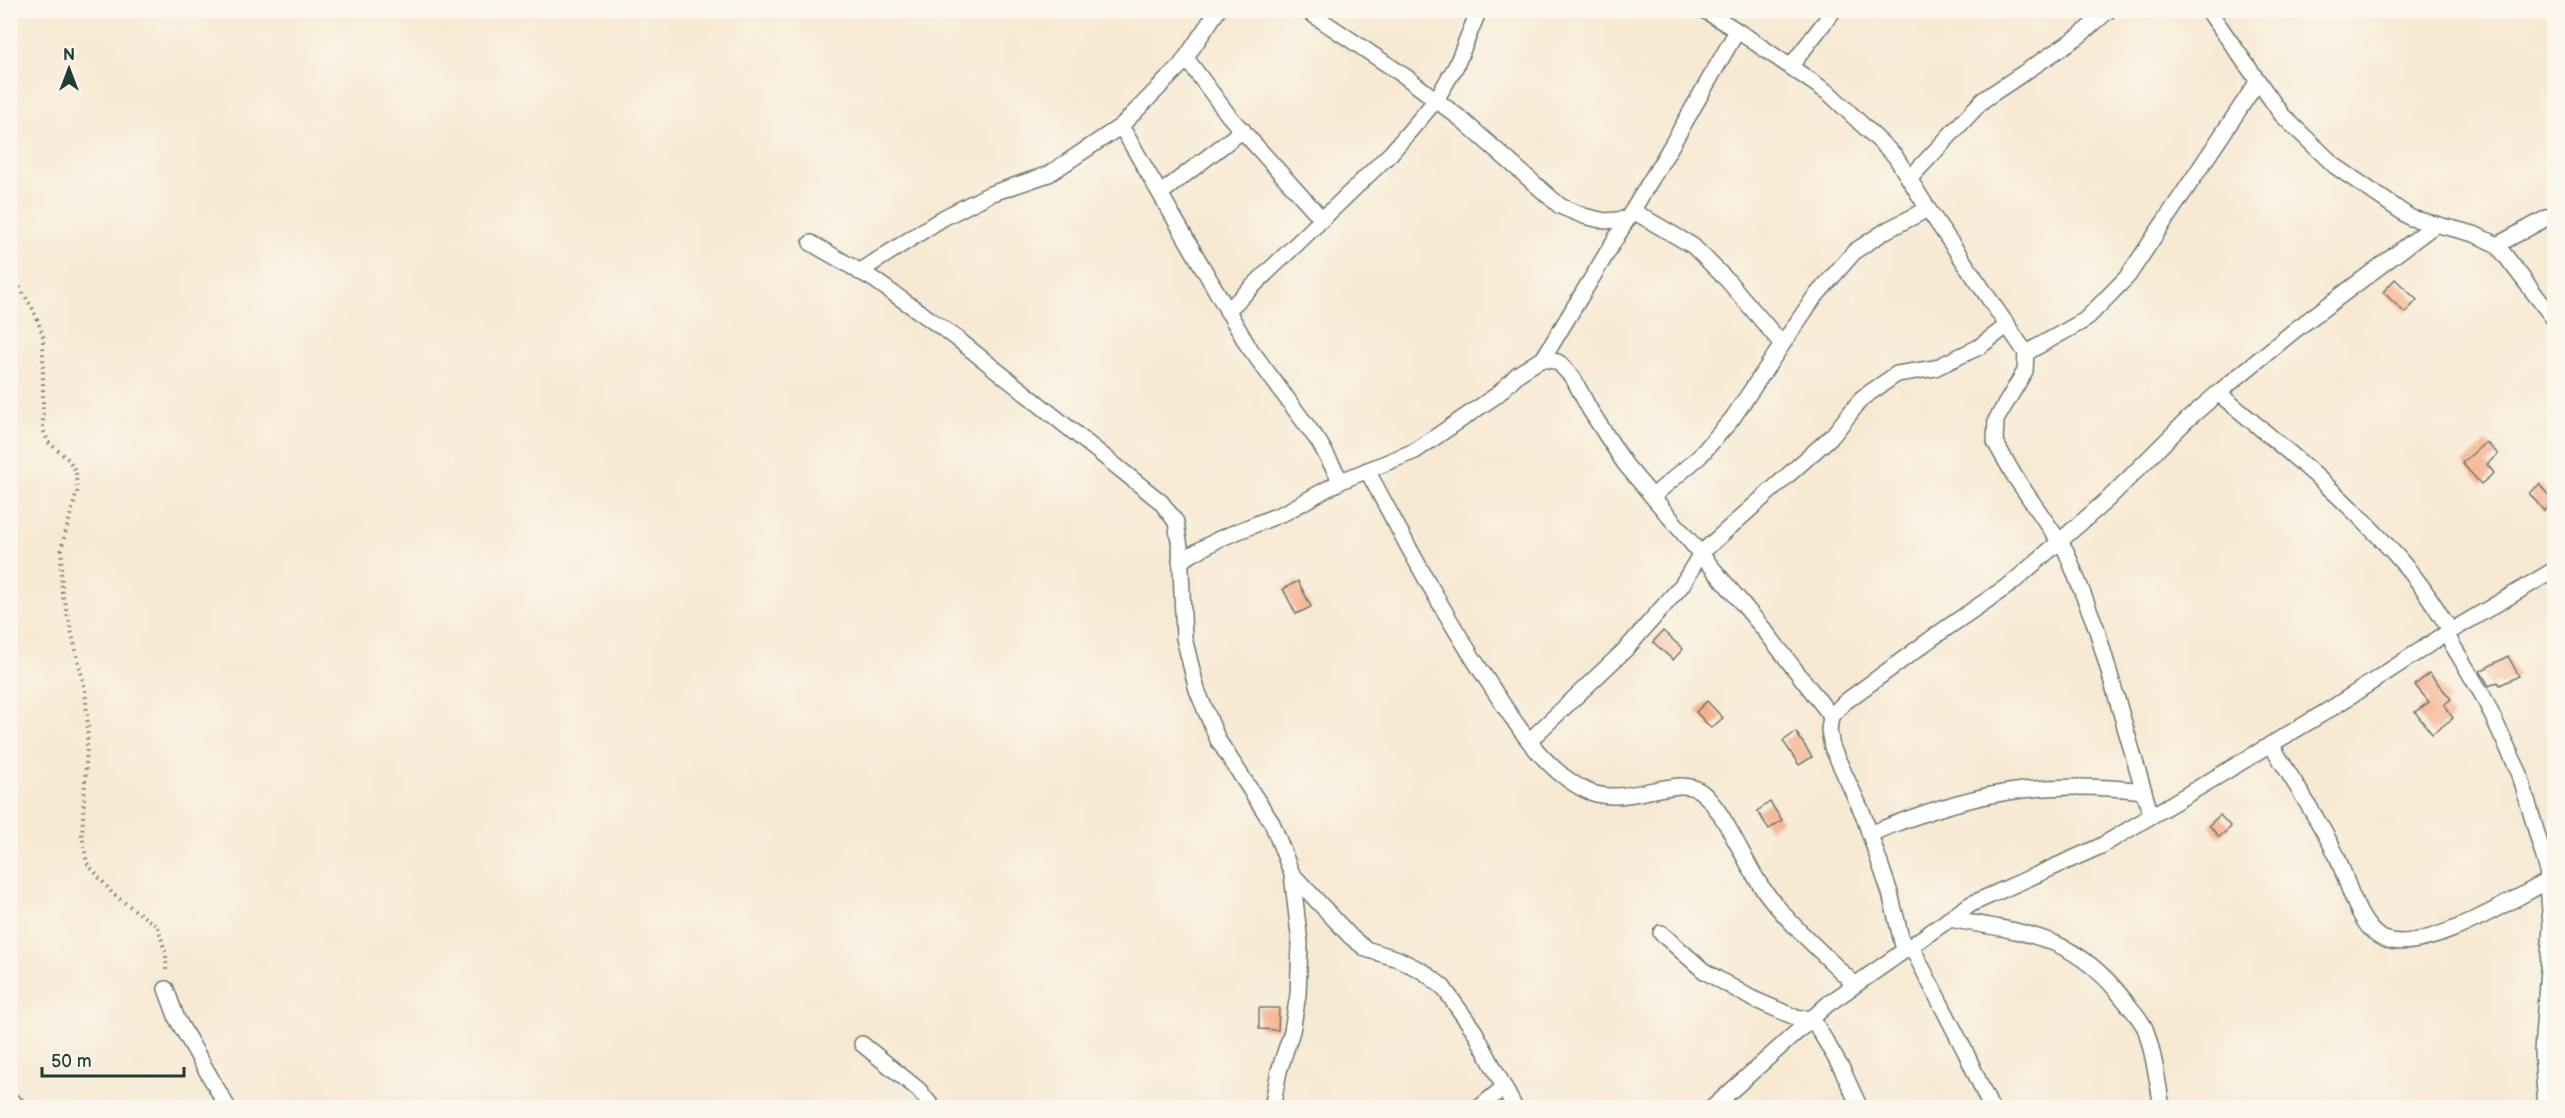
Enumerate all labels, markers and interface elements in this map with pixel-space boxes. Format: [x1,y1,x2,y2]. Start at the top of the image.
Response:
north arrow [39,39,99,99]
text: N [63,46,75,65]
scale bar [42,1040,184,1078]
text: 50 m [51,1051,92,1072]

